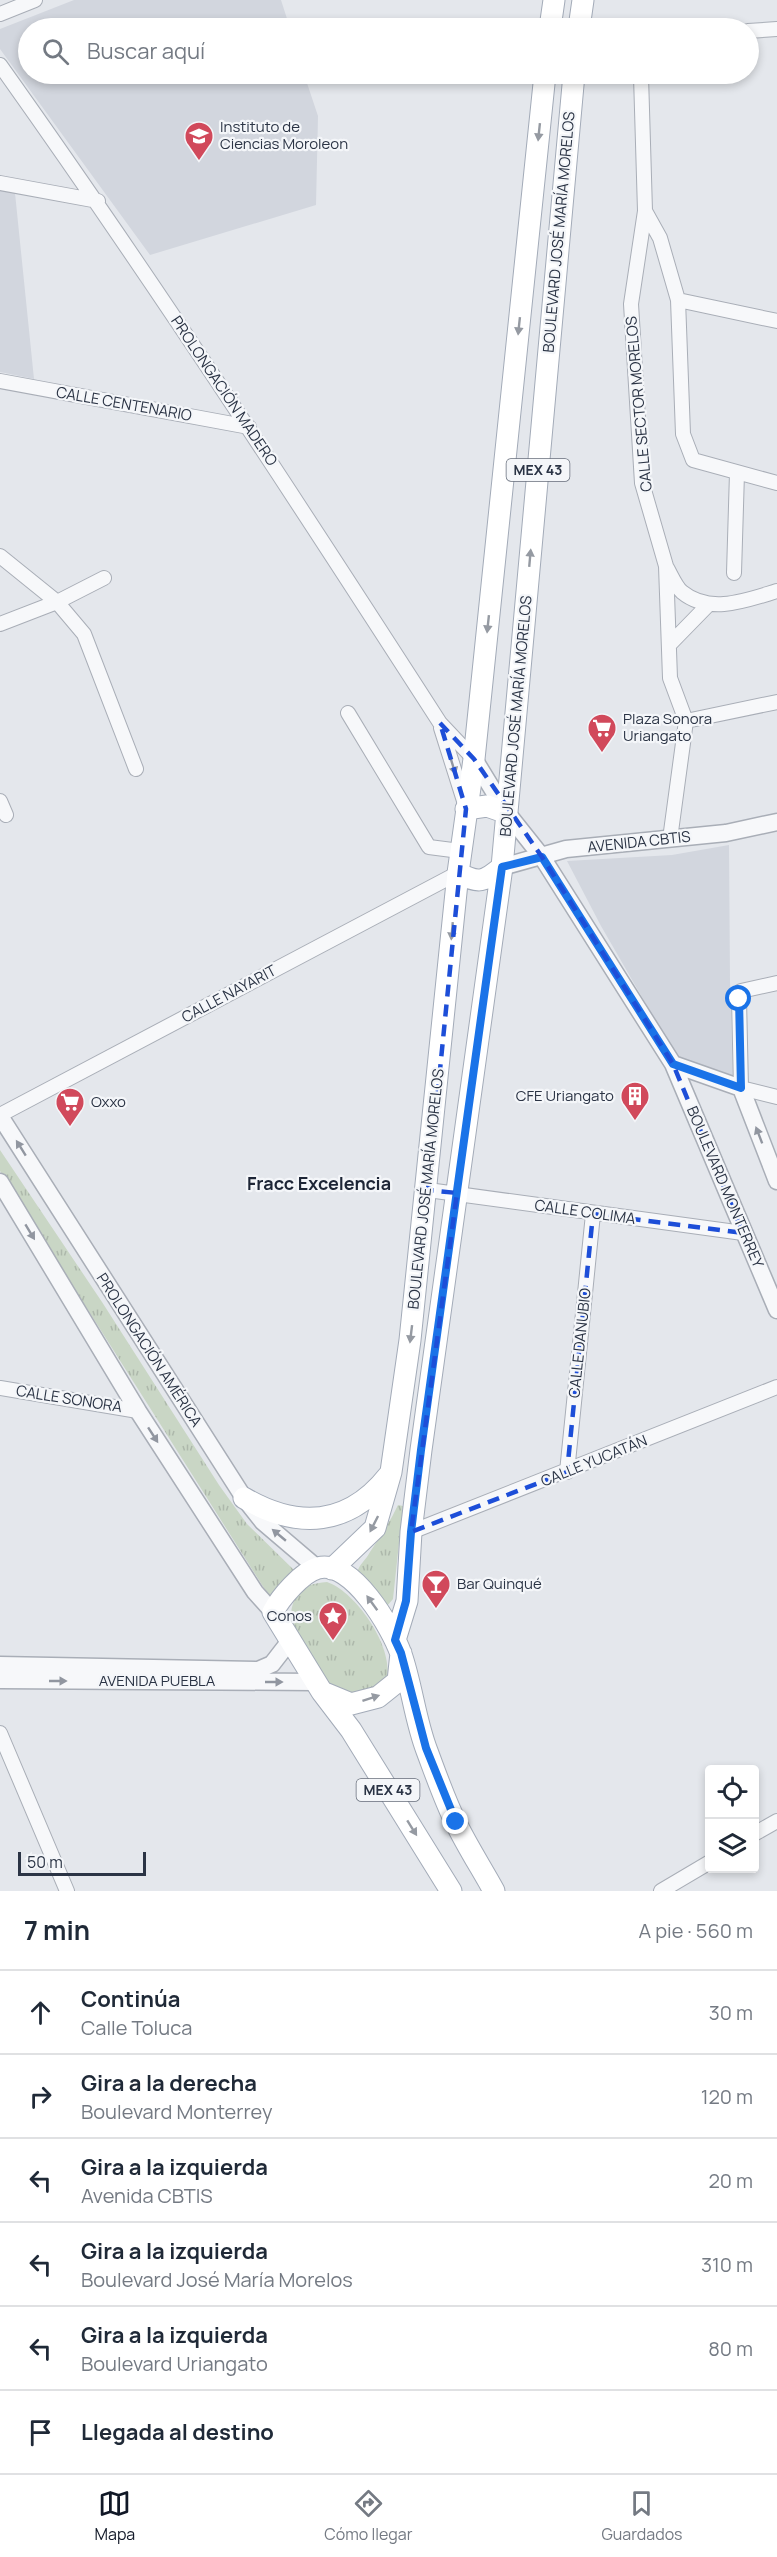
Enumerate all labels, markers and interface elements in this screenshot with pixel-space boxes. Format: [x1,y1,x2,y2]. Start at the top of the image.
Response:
search box [18,18,759,84]
icon: search [39,35,72,68]
text: Buscar aquí [87,36,205,66]
street label: BOULEVARD JOSÉ MARÍA MORELOS [537,111,580,353]
place label: Instituto de Ciencias Moroleon [220,116,348,154]
school or university icon: Instituto de Ciencias Moroleon [183,120,215,162]
one-way arrow [534,122,544,141]
street label: PROLONGACIÓN MADERO [166,312,283,470]
street label: CALLE SECTOR MORELOS [620,315,657,493]
one-way arrow [514,316,524,335]
street label: CALLE CENTENARIO [55,381,194,426]
road number: MEX 43 [506,459,570,481]
one-way arrow [525,548,535,567]
street label: BOULEVARD JOSÉ MARÍA MORELOS [494,595,537,837]
one-way arrow [483,615,493,634]
place label: Plaza Sonora Uriangato [623,708,712,746]
supermarket icon: Plaza Sonora Uriangato [586,712,618,754]
one-way arrow [449,757,458,775]
street label: AVENIDA CBTIS [586,826,691,857]
one-way arrow [447,921,457,940]
street label: CALLE NAYARIT [178,960,280,1027]
route start [725,985,751,1011]
street label: BOULEVARD JOSÉ MARÍA MORELOS [402,1068,449,1310]
building icon: CFE Uriangato [619,1080,651,1122]
place label: CFE Uriangato [516,1085,614,1106]
supermarket icon: Oxxo [54,1086,86,1128]
place label: Oxxo [91,1091,126,1112]
street label: BOULEVARD MONTERREY [682,1103,769,1272]
one-way arrow [754,1125,764,1143]
one-way arrow [15,1140,26,1156]
district label: Fracc Excelencia [247,1171,391,1195]
street label: CALLE COLIMA [533,1194,637,1229]
one-way arrow [25,1224,35,1241]
street label: PROLONGACIÓN AMÉRICA [92,1269,207,1431]
street label: CALLE DANUBIO [563,1287,596,1399]
one-way arrow [406,1324,416,1343]
street label: CALLE SONORA [15,1380,124,1417]
one-way arrow [148,1426,159,1443]
street label: CALLE YUCATÁN [537,1430,650,1491]
one-way arrow [369,1516,379,1533]
one-way arrow [272,1529,287,1542]
bar icon: Bar Quinqué [420,1568,452,1610]
place label: Bar Quinqué [457,1573,542,1594]
one-way arrow [366,1595,378,1611]
place icon: Conos [317,1600,349,1642]
place label: Conos [267,1605,312,1626]
street label: AVENIDA PUEBLA [99,1670,216,1691]
one-way arrow [49,1676,68,1686]
one-way arrow [265,1677,284,1687]
one-way arrow [363,1693,381,1702]
map controls [705,1765,759,1873]
button: locate [705,1765,759,1819]
road number: MEX 43 [356,1779,420,1801]
route end [442,1808,468,1834]
button: layers [705,1819,759,1873]
one-way arrow [406,1820,417,1836]
scale bar [18,1849,146,1876]
text: 50 m [27,1851,63,1873]
text: 7 min [24,1912,90,1948]
text: A pie · 560 m [638,1917,753,1944]
text: Continúa [81,1984,181,2014]
icon: ahead [24,1996,57,2029]
text: 30 m [709,1999,753,2026]
text: Calle Toluca [81,2014,192,2041]
text: Gira a la derecha [81,2068,257,2098]
icon: right [24,2080,57,2113]
text: 120 m [701,2083,753,2110]
text: Boulevard Monterrey [81,2098,273,2125]
text: Gira a la izquierda [81,2152,268,2182]
icon: left [24,2164,57,2197]
text: 20 m [708,2167,753,2194]
text: Avenida CBTIS [81,2182,213,2209]
text: Gira a la izquierda [81,2236,268,2266]
icon: left [24,2248,57,2281]
text: 310 m [701,2251,753,2278]
text: Boulevard José María Morelos [81,2266,353,2293]
text: Gira a la izquierda [81,2320,268,2350]
icon: left [24,2332,57,2365]
text: 80 m [708,2335,753,2362]
text: Boulevard Uriangato [81,2350,268,2377]
icon: arrive [24,2416,57,2449]
text: Llegada al destino [81,2417,274,2447]
tab: Mapa [95,2487,135,2545]
tab: Cómo llegar [324,2487,412,2545]
tab: Guardados [602,2487,682,2545]

